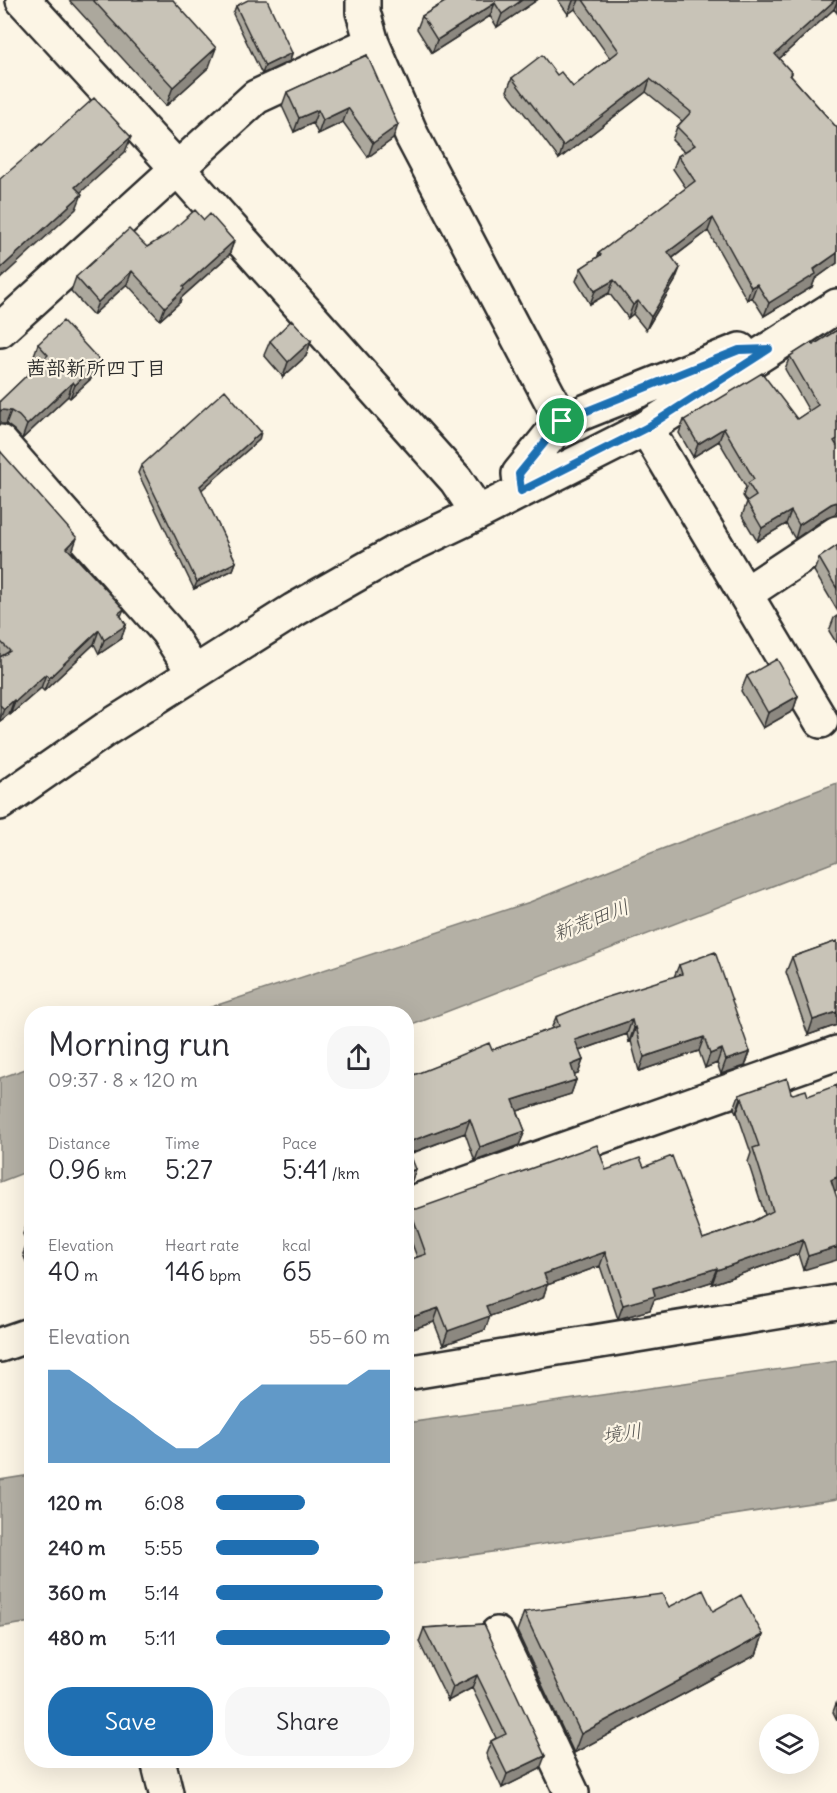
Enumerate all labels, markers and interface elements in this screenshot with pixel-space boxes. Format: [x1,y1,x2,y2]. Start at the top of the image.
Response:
district label: 茜部新所四丁目 [26,355,166,380]
pin [536,395,587,446]
icon: arrive [545,404,578,437]
water label: 新荒田川 [549,894,633,946]
text: Morning run [48,1023,230,1065]
button: share [327,1026,390,1089]
text: 09:37 · 8 × 120 m [48,1067,198,1092]
text: Distance [48,1133,110,1153]
text: Time [165,1133,200,1153]
text: Pace [282,1133,317,1153]
text: 0.96 [48,1153,100,1186]
text: 5:27 [165,1153,213,1186]
text: 5:41 [282,1153,328,1186]
text: km [100,1163,126,1183]
text: /km [328,1163,360,1183]
text: Elevation [48,1235,114,1255]
text: Heart rate [165,1235,239,1255]
text: kcal [282,1235,311,1255]
text: 40 [48,1255,80,1288]
text: 146 [165,1255,205,1288]
text: 65 [282,1255,312,1288]
text: m [80,1265,98,1285]
text: bpm [205,1265,241,1285]
text: Elevation [48,1324,130,1349]
text: 55–60 m [309,1324,390,1349]
water label: 境川 [600,1417,643,1448]
text: 120 m [48,1490,102,1515]
text: 6:08 [144,1490,185,1515]
text: 240 m [48,1535,106,1560]
text: 5:55 [144,1535,183,1560]
text: 360 m [48,1580,106,1605]
text: 5:14 [144,1580,180,1605]
text: 480 m [48,1625,107,1650]
text: 5:11 [144,1625,176,1650]
button: Save [48,1687,213,1756]
button: Share [225,1687,390,1756]
map controls [759,1714,819,1774]
button: layers [759,1714,819,1774]

